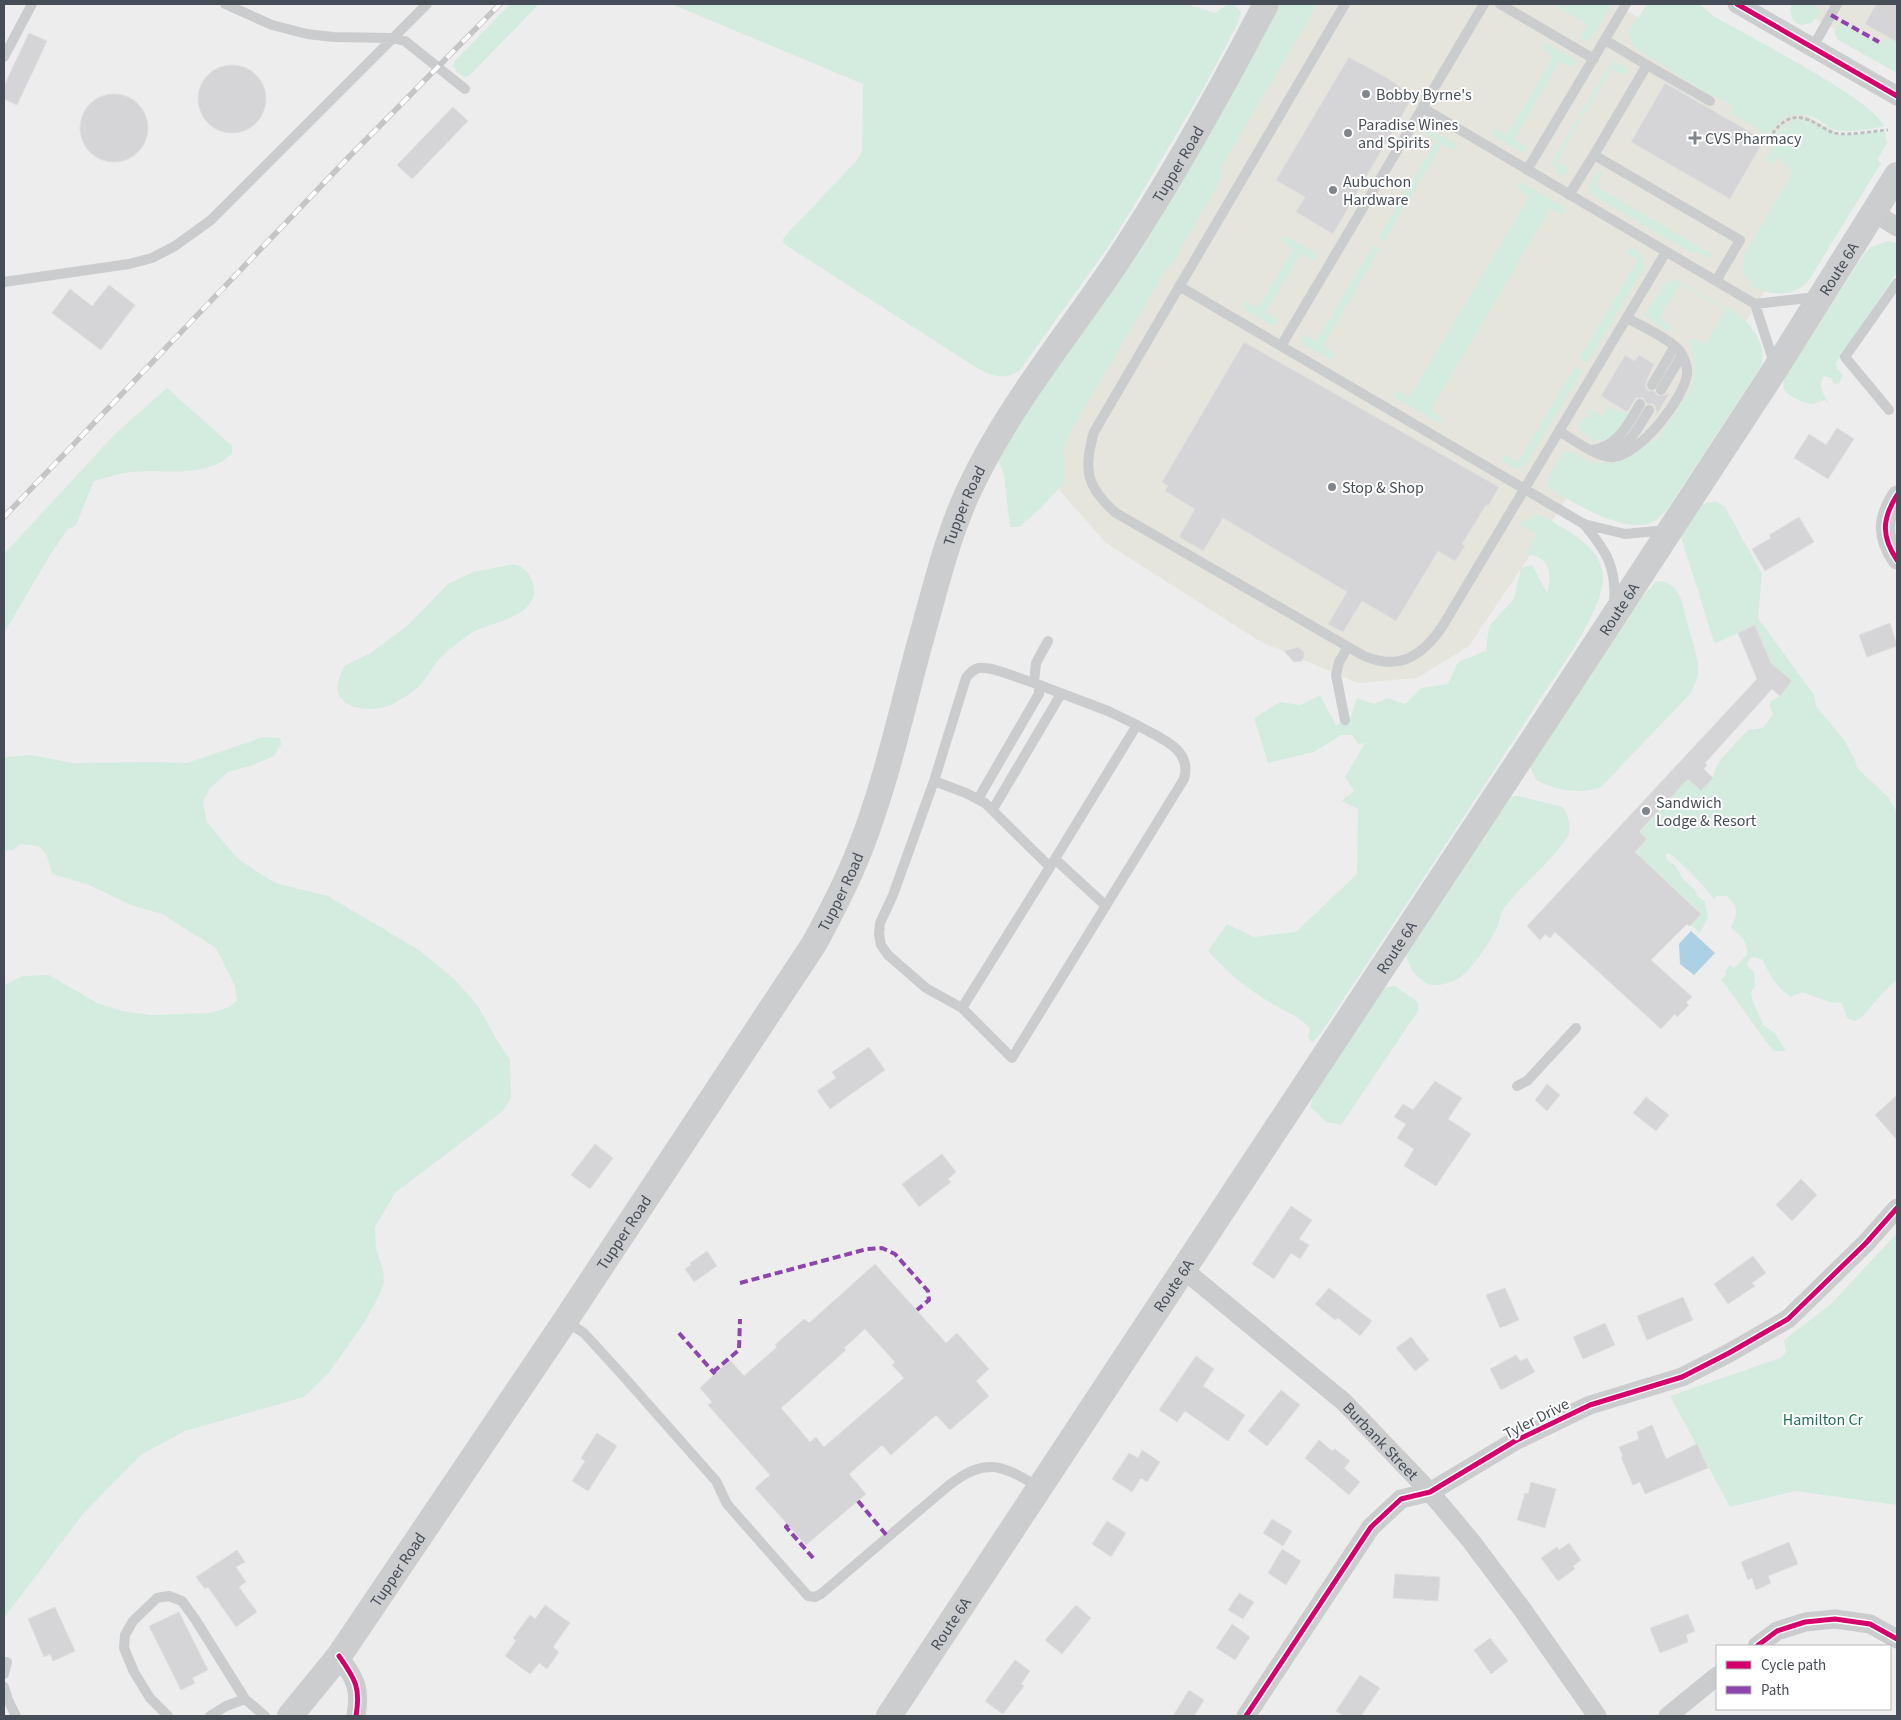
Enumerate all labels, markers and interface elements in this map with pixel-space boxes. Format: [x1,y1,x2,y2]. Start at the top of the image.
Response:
place label: Bobby Byrne's [1376,84,1472,106]
marker: Bobby Byrne's [1360,88,1372,100]
place label: Paradise Wines and Spirits [1358,114,1459,154]
street label: Tupper Road [1147,122,1210,207]
marker: Paradise Wines and Spirits [1342,127,1354,139]
place label: CVS Pharmacy [1705,128,1802,150]
marker: CVS Pharmacy [1689,132,1701,144]
place label: Aubuchon Hardware [1343,171,1411,211]
marker: Aubuchon Hardware [1327,184,1339,196]
street label: Route 6A [1814,238,1864,300]
street label: Tupper Road [938,462,991,549]
place label: Stop & Shop [1342,477,1424,499]
marker: Stop & Shop [1326,481,1338,493]
street label: Route 6A [1594,578,1645,640]
place label: Sandwich Lodge & Resort [1656,792,1757,832]
marker: Sandwich Lodge & Resort [1640,805,1652,817]
street label: Tupper Road [813,849,870,936]
street label: Route 6A [1371,917,1423,979]
street label: Tupper Road [592,1191,657,1274]
street label: Route 6A [1148,1255,1200,1317]
street label: Tyler Drive [1500,1393,1573,1445]
street label: Burbank Street [1338,1398,1423,1486]
park label: Hamilton Cr [1783,1409,1864,1431]
street label: Tupper Road [365,1528,431,1611]
street label: Route 6A [925,1593,977,1655]
legend [1716,1645,1891,1710]
text: Cycle path [1761,1655,1826,1676]
text: Path [1761,1680,1789,1701]

